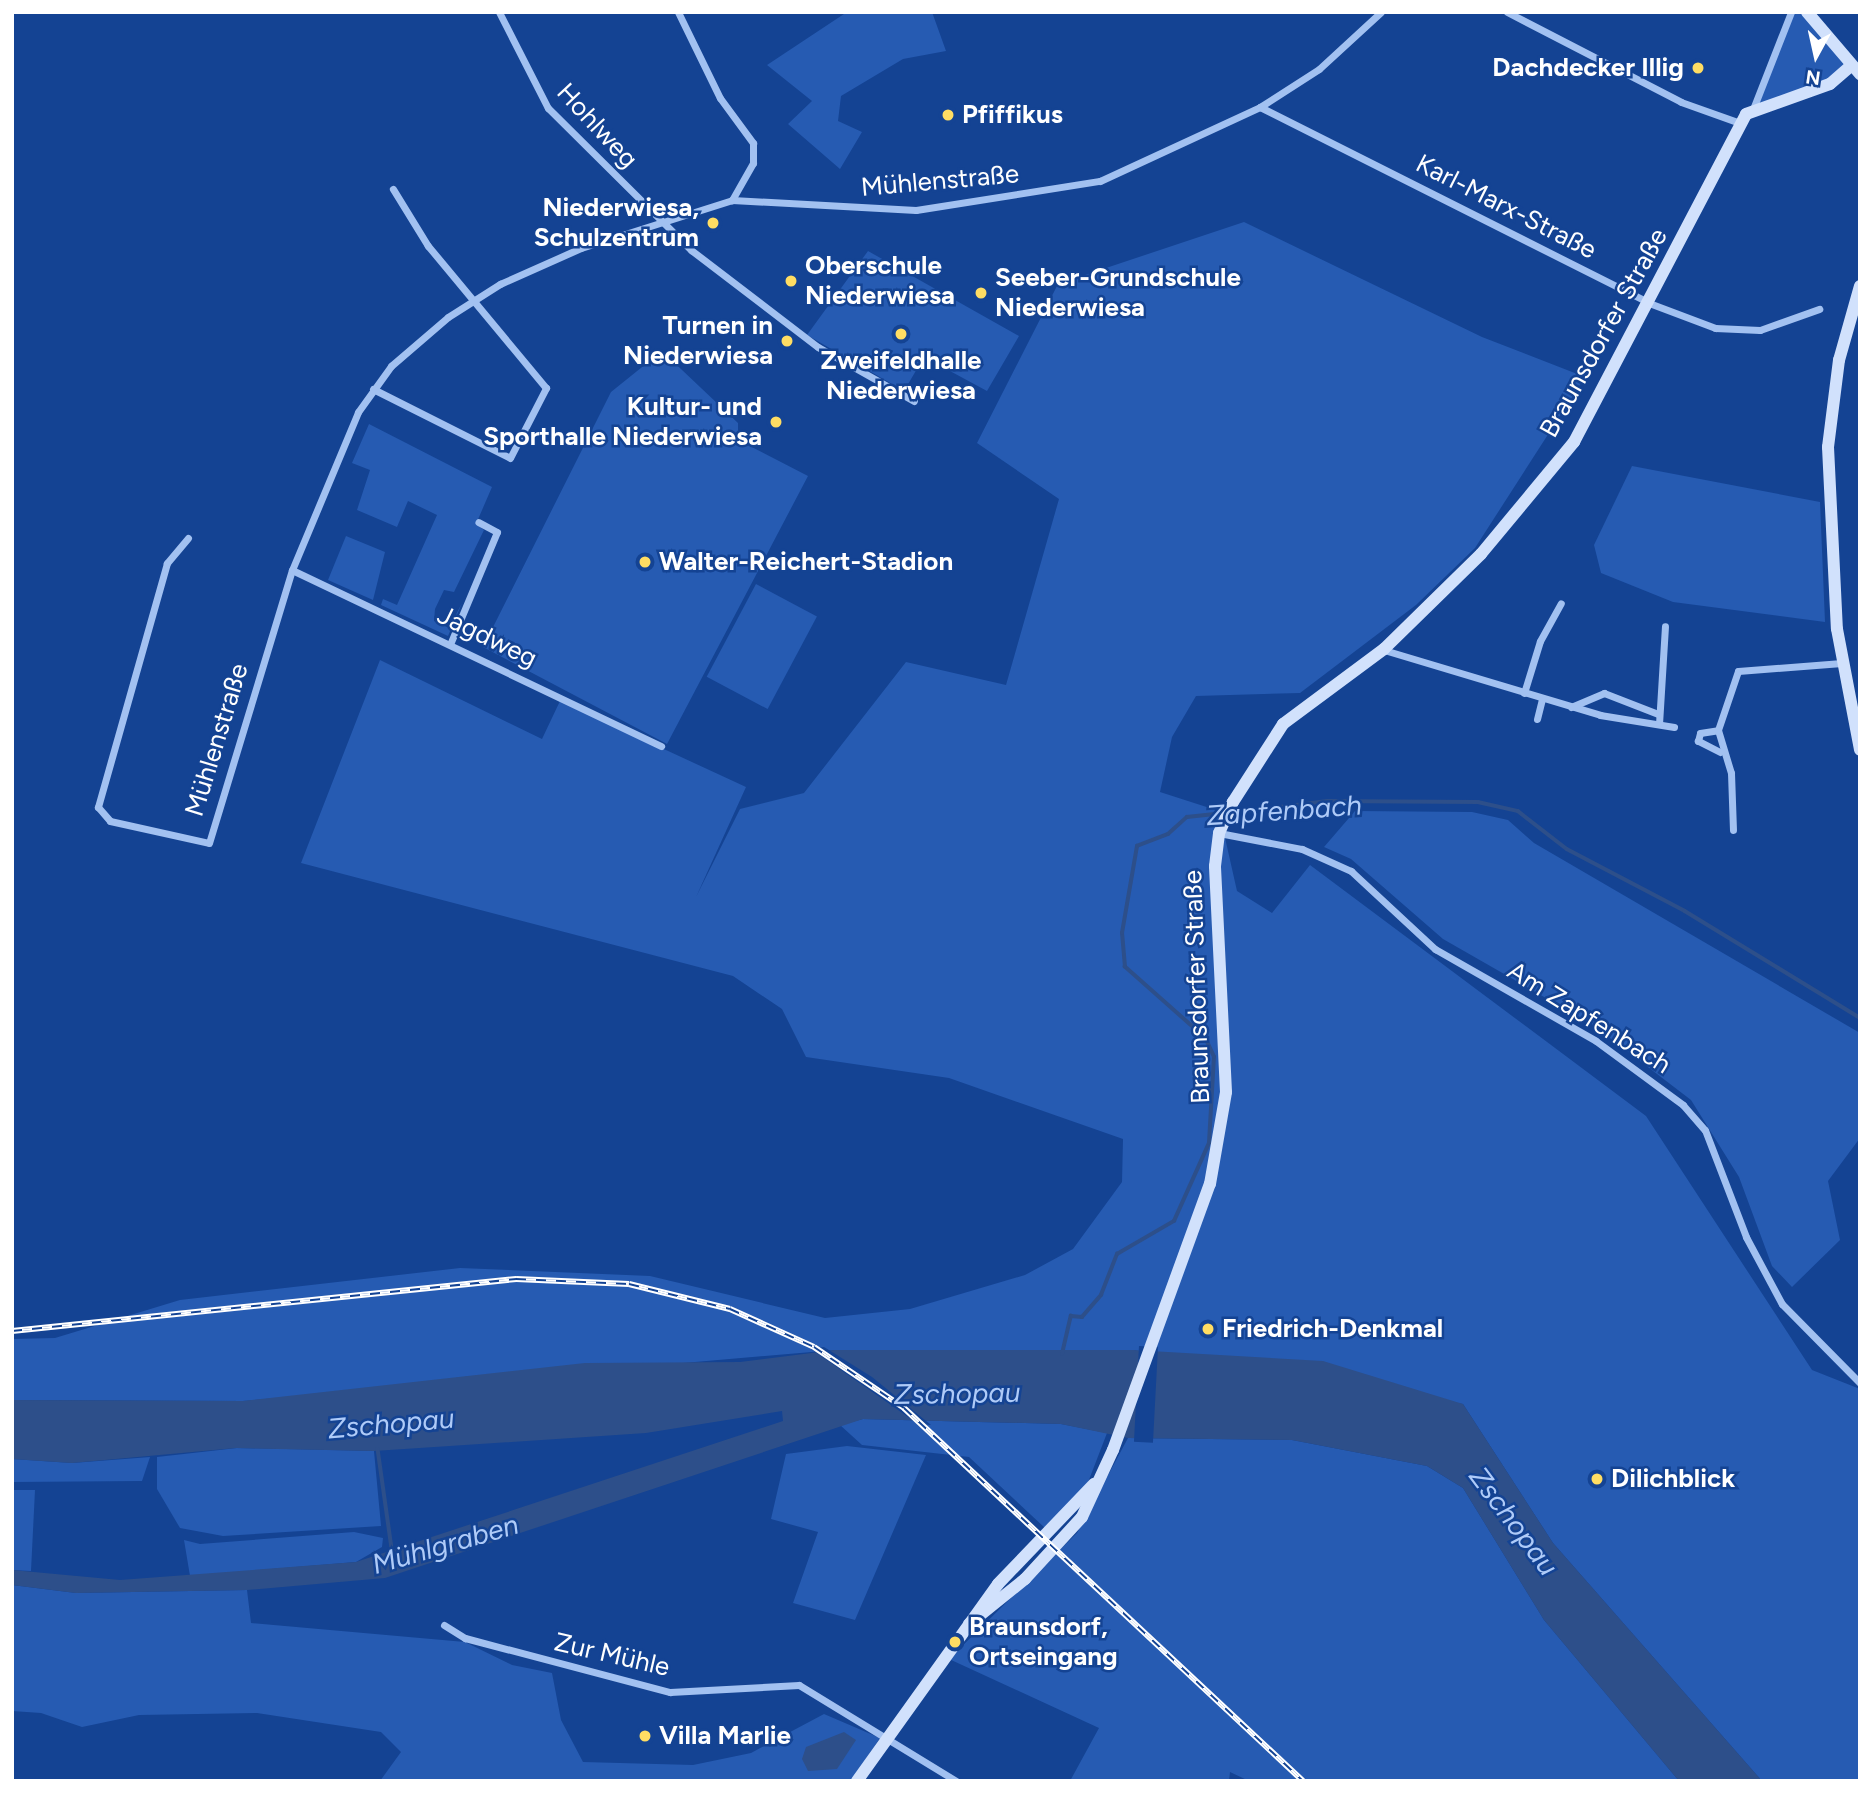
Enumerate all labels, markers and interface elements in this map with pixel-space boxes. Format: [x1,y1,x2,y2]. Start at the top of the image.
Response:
north arrow [1781,21,1851,91]
place label: Dachdecker Illig [1492,52,1684,84]
marker: Dachdecker Illig [1690,60,1706,76]
text: N [1804,65,1822,90]
street label: Hohlweg [550,77,644,175]
place label: Pfiffikus [962,99,1063,131]
marker: Pfiffikus [940,107,956,123]
street label: Karl-Marx-Straße [1411,148,1601,266]
street label: Mühlenstraße [860,159,1020,203]
place label: Niederwiesa, Schulzentrum [534,192,699,254]
marker: Niederwiesa, Schulzentrum [705,215,721,231]
street label: Braunsdorfer Straße [1534,223,1674,443]
place label: Oberschule Niederwiesa [805,250,955,312]
place label: Seeber-Grundschule Niederwiesa [995,262,1241,324]
marker: Oberschule Niederwiesa [783,273,799,289]
marker: Seeber-Grundschule Niederwiesa [973,285,989,301]
place label: Turnen in Niederwiesa [623,310,773,372]
marker: Zweifeldhalle Niederwiesa [893,326,909,342]
marker: Turnen in Niederwiesa [779,333,795,349]
place label: Zweifeldhalle Niederwiesa [821,345,981,406]
place label: Kultur- und Sporthalle Niederwiesa [483,391,762,452]
marker: Kultur- und Sporthalle Niederwiesa [768,414,784,430]
place label: Walter-Reichert-Stadion [659,546,953,578]
marker: Walter-Reichert-Stadion [637,554,653,570]
street label: Jagdweg [432,600,542,674]
street label: Mühlenstraße [179,660,255,820]
water label: Zapfenbach [1205,788,1363,832]
street label: Braunsdorfer Straße [1177,870,1217,1104]
street label: Am Zapfenbach [1502,955,1676,1081]
place label: Friedrich-Denkmal [1222,1313,1443,1345]
marker: Friedrich-Denkmal [1200,1321,1216,1337]
water label: Zschopau [893,1375,1021,1411]
water label: Zschopau [326,1401,456,1445]
water label: Zschopau [1462,1460,1566,1582]
place label: Dilichblick [1611,1463,1735,1495]
marker: Dilichblick [1589,1471,1605,1487]
water label: Mühlgraben [368,1507,522,1581]
place label: Braunsdorf, Ortseingang [969,1611,1118,1672]
street label: Zur Mühle [551,1627,673,1683]
marker: Braunsdorf, Ortseingang [947,1634,963,1650]
place label: Villa Marlie [659,1720,791,1752]
marker: Villa Marlie [637,1728,653,1744]

